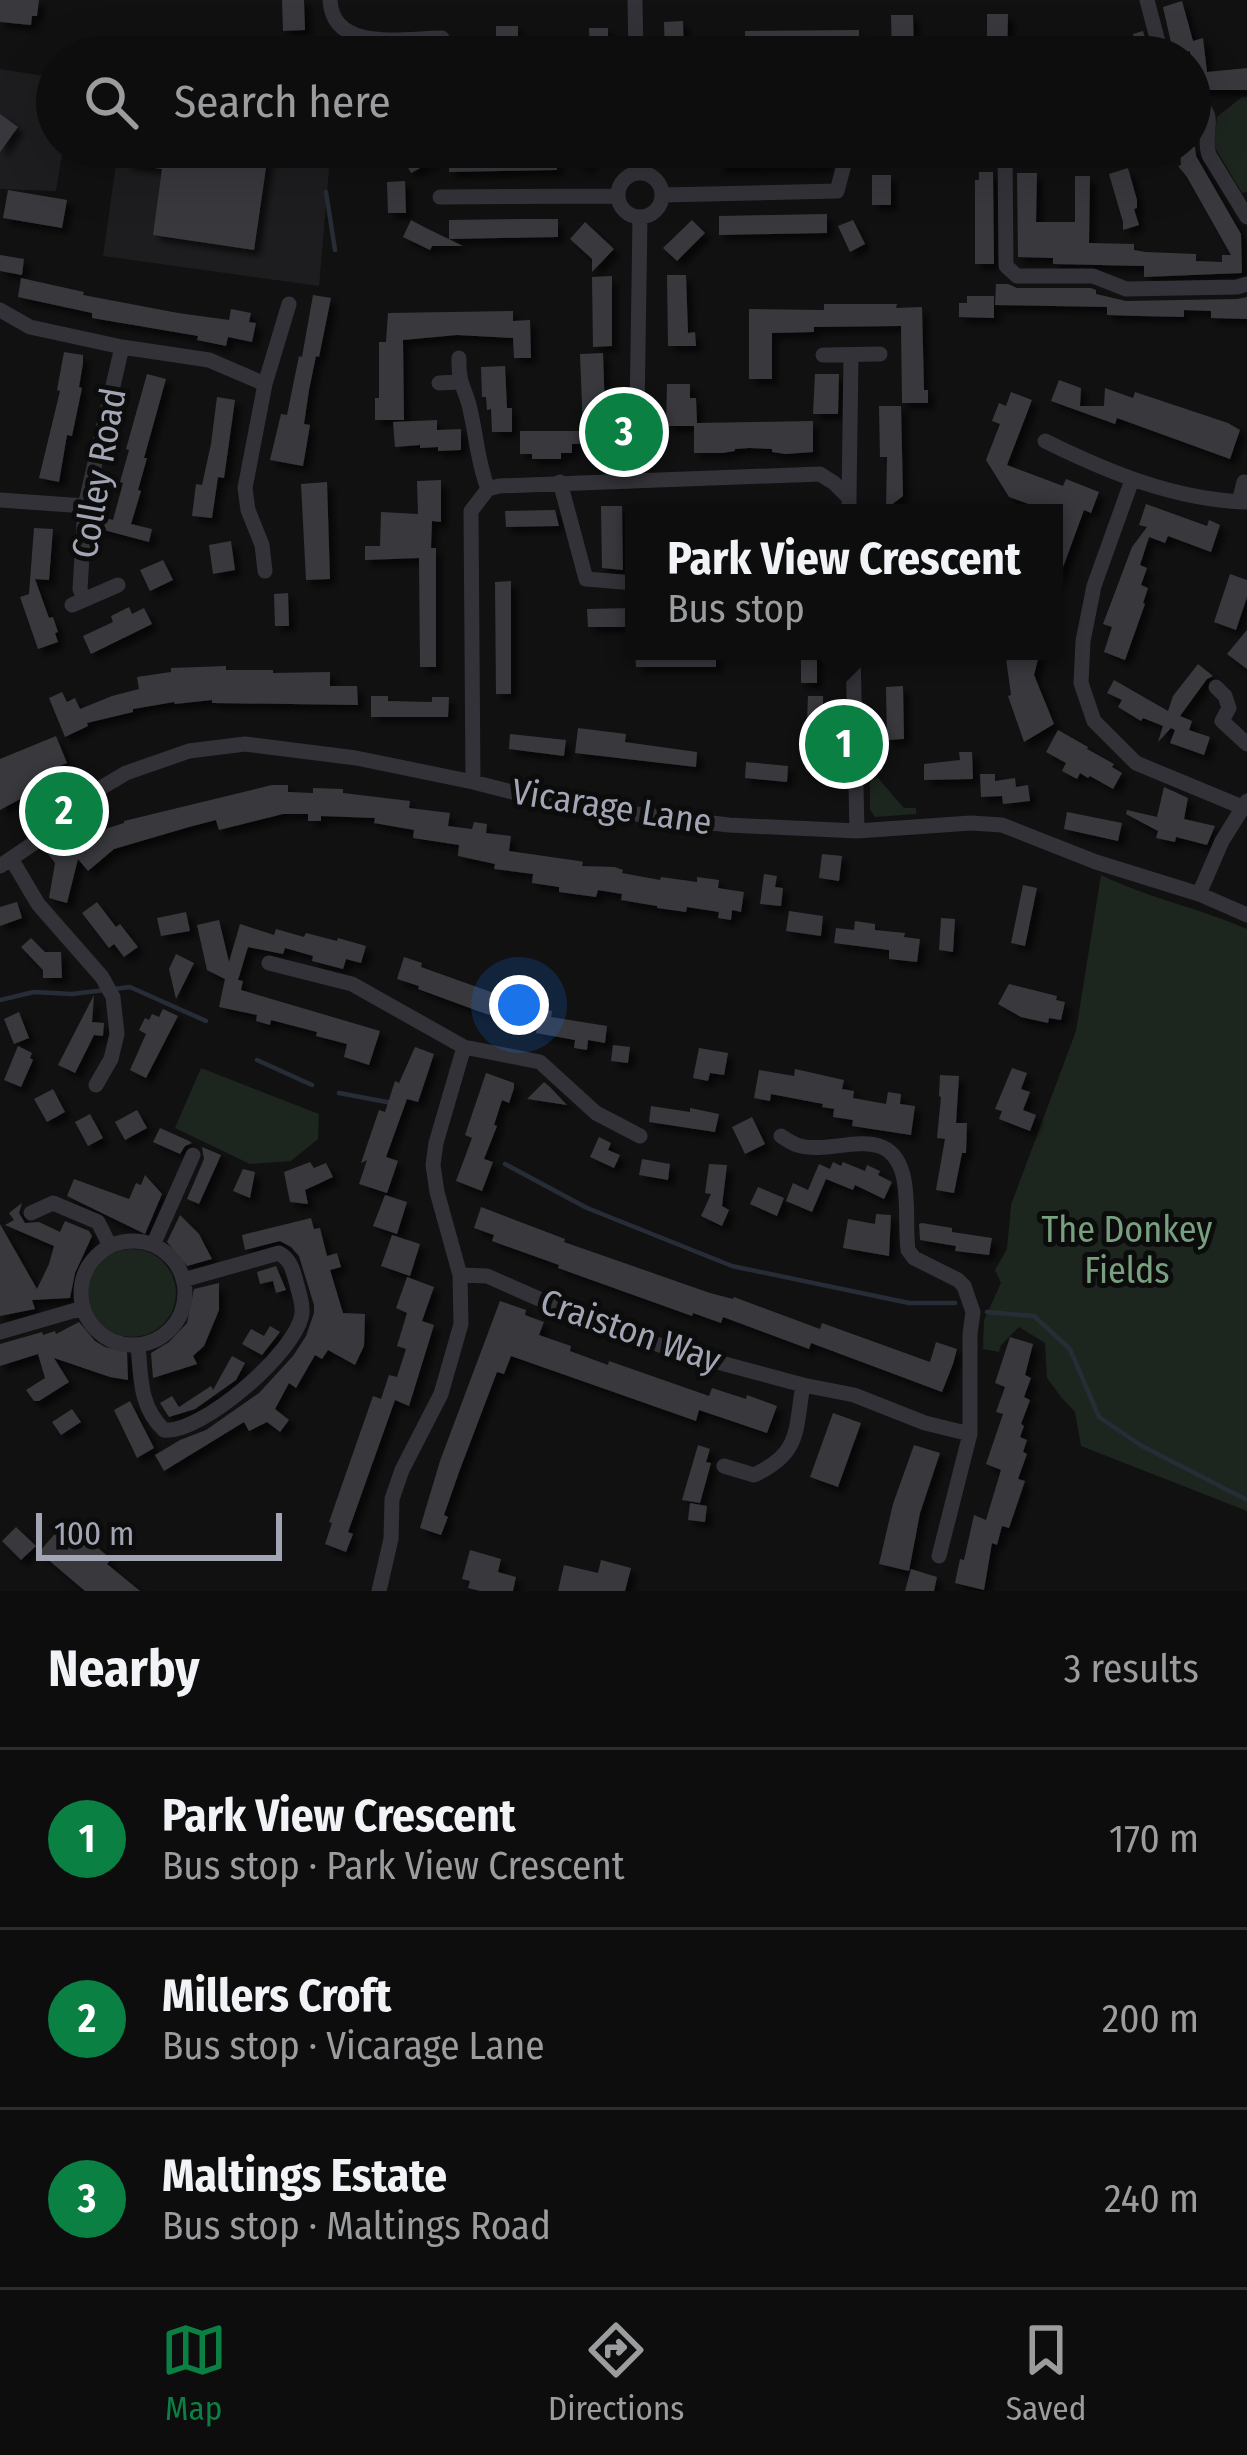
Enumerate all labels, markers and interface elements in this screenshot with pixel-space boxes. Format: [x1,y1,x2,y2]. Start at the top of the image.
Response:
search box [36,36,1211,168]
icon: search [78,69,144,135]
text: Search here [174,75,391,129]
street label: Colley Road [62,385,136,562]
pin: 3 [585,387,663,477]
popup [625,504,1063,660]
text: Park View Crescent [667,532,1021,586]
text: Bus stop [667,586,805,632]
pin: 1 [805,699,883,789]
pin: 2 [25,766,103,856]
street label: Vicarage Lane [509,769,715,844]
your location [489,975,549,1035]
park label: The Donkey Fields [1042,1208,1212,1293]
street label: Craiston Way [535,1280,727,1382]
scale bar [36,1507,282,1560]
text: 100 m [54,1514,134,1554]
text: Nearby [48,1638,200,1700]
text: 3 results [1064,1646,1199,1692]
text: Park View Crescent [162,1789,516,1843]
text: 1 [79,1816,95,1862]
text: 170 m [1109,1816,1199,1862]
text: Bus stop · Park View Crescent [162,1843,625,1889]
text: Millers Croft [162,1969,391,2023]
text: 2 [78,1996,96,2042]
text: 200 m [1102,1996,1199,2042]
text: Bus stop · Vicarage Lane [162,2023,545,2069]
text: Maltings Estate [162,2149,447,2203]
text: 3 [78,2176,96,2222]
text: 240 m [1104,2176,1199,2222]
text: Bus stop · Maltings Road [162,2203,551,2249]
tab: Map [161,2317,227,2429]
tab: Directions [548,2317,684,2429]
tab: Saved [1006,2317,1086,2429]

